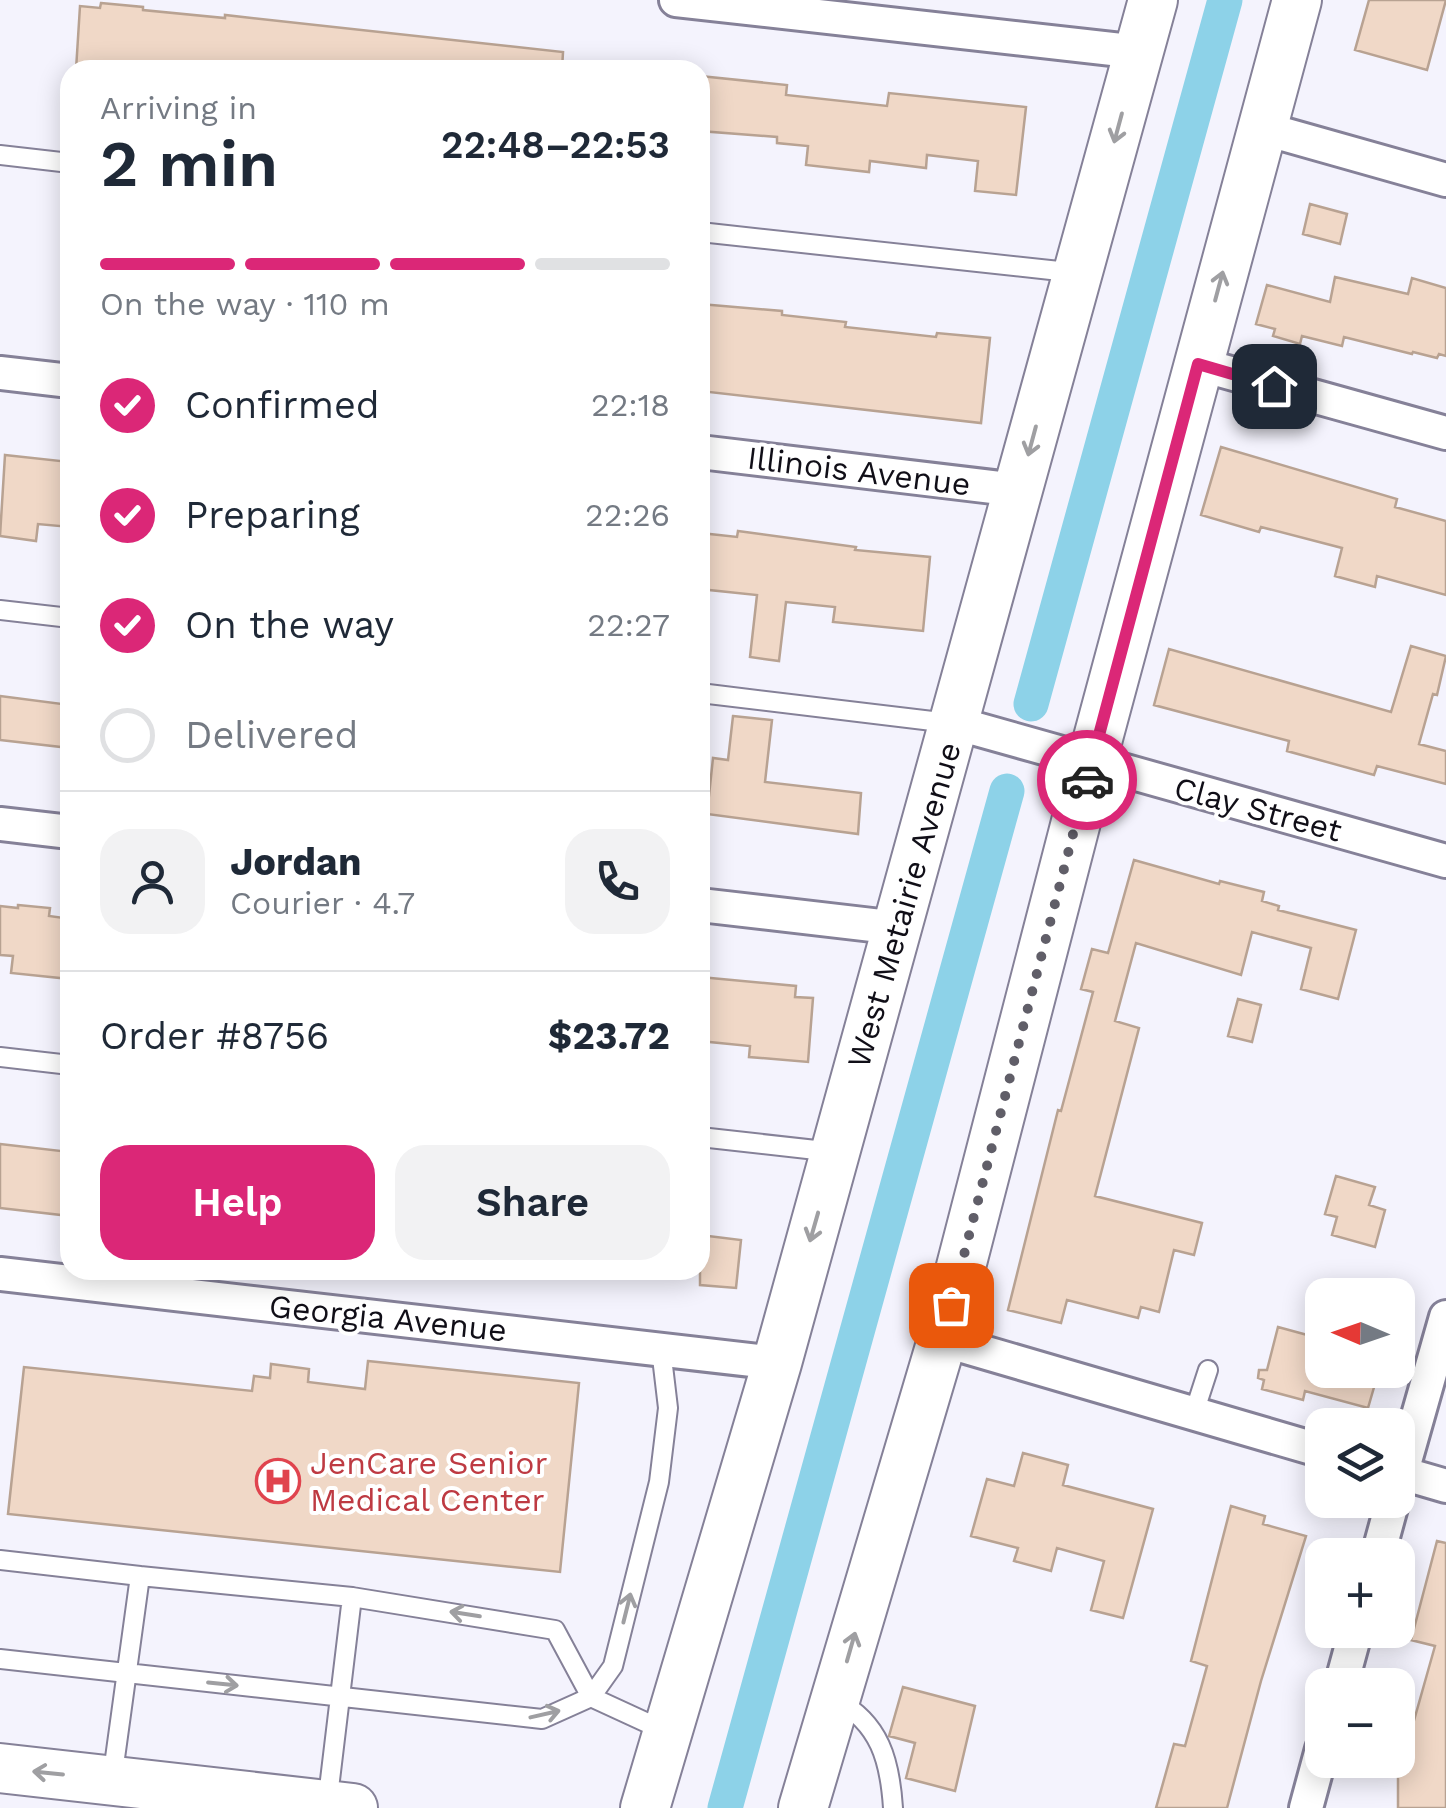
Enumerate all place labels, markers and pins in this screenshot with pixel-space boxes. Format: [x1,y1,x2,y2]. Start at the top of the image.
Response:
pin [1232,344,1317,429]
pin [909,1263,994,1348]
place label: JenCare Senior Medical Center [310,1444,548,1519]
hospital icon: JenCare Senior Medical Center [255,1458,301,1504]

